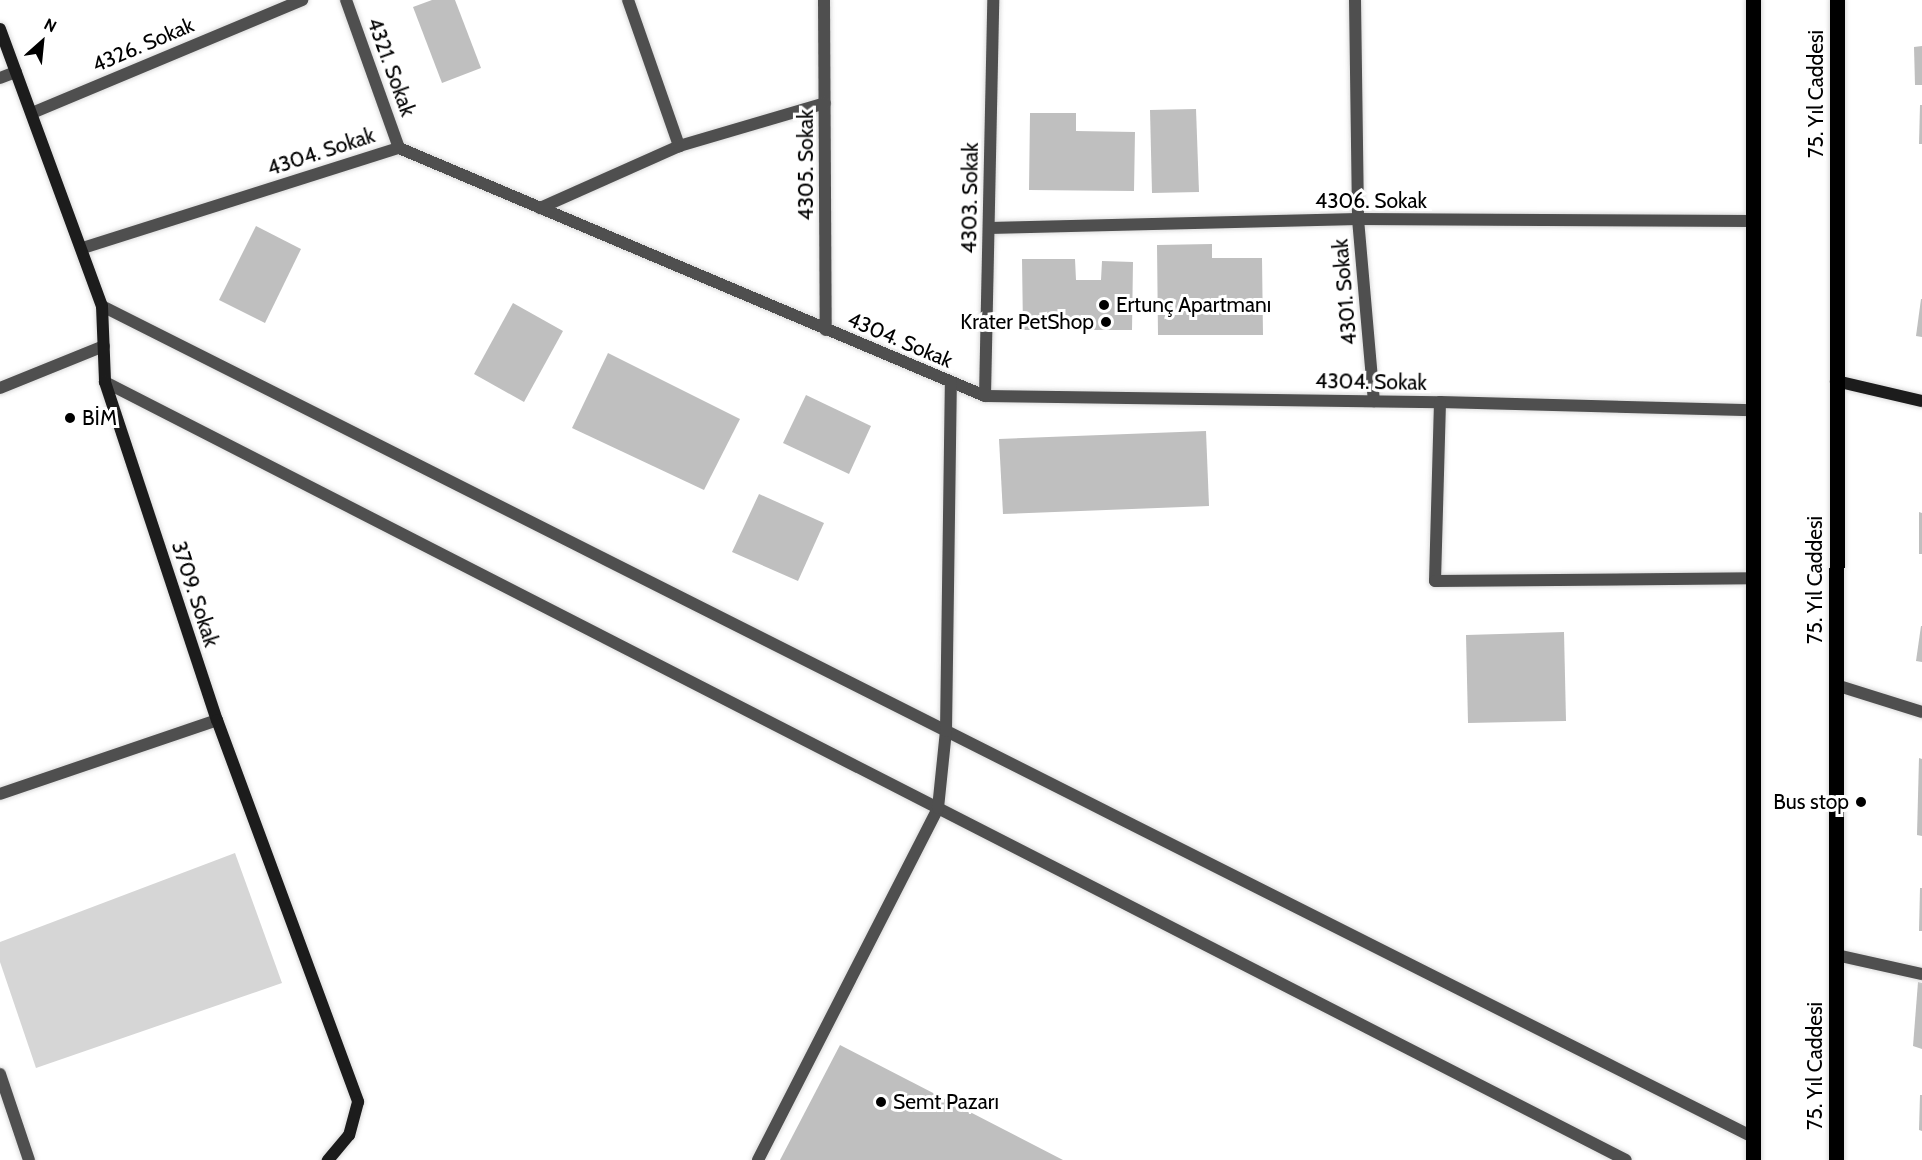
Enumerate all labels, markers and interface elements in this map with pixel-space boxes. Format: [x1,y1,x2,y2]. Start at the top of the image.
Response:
north arrow [12,12,72,72]
street label: 4326. Sokak [88,12,198,78]
text: N [41,14,60,37]
street label: 4321. Sokak [362,14,420,120]
street label: 75. Yıl Caddesi [1803,30,1829,158]
street label: 4305. Sokak [793,109,819,221]
street label: 4304. Sokak [264,123,378,181]
street label: 4303. Sokak [956,142,984,254]
street label: 4306. Sokak [1315,188,1427,214]
street label: 4301. Sokak [1328,238,1362,346]
place label: Ertunç Apartmanı [1116,292,1271,318]
marker: Ertunç Apartmanı [1097,298,1111,312]
street label: 4304. Sokak [844,307,956,373]
place label: Krater PetShop [960,309,1094,335]
marker: Krater PetShop [1099,315,1113,329]
street label: 4304. Sokak [1315,368,1427,396]
place label: BİM [82,405,117,431]
marker: BİM [63,411,77,425]
street label: 75. Yıl Caddesi [1802,516,1828,644]
street label: 3709. Sokak [166,538,224,650]
place label: Bus stop [1773,789,1849,815]
marker: Bus stop [1854,795,1868,809]
street label: 75. Yıl Caddesi [1802,1002,1828,1130]
place label: Semt Pazarı [893,1089,999,1115]
marker: Semt Pazarı [874,1095,888,1109]

